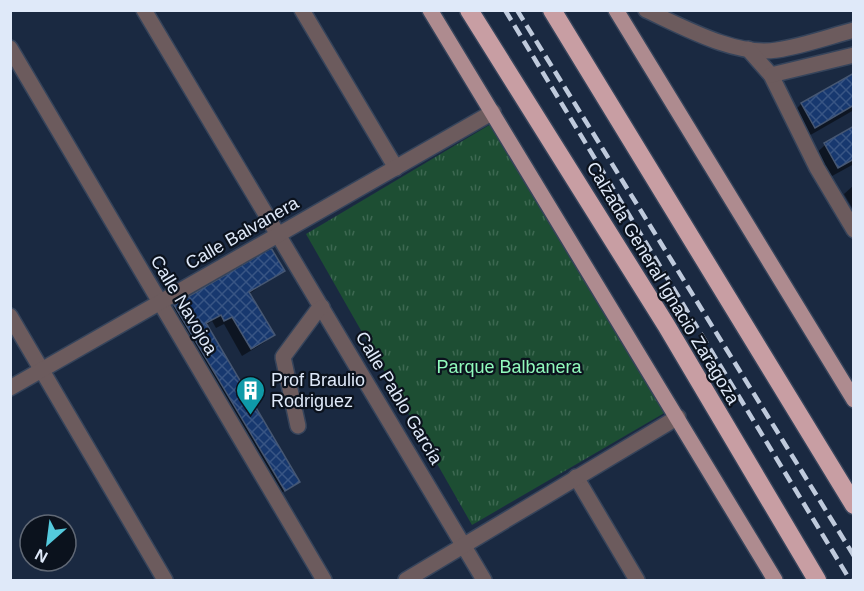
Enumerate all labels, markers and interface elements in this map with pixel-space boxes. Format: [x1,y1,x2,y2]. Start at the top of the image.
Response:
street label: Calzada General Ignacio Zaragoza [583,158,744,409]
street label: Calle Balvanera [182,192,303,273]
street label: Calle Navojoa [147,252,222,359]
street label: Calle Pablo García [352,328,447,469]
park label: Parque Balbanera [436,357,583,377]
place label: Prof Braulio Rodriguez [271,370,365,411]
building icon: Prof Braulio Rodriguez [234,374,266,416]
north arrow [18,513,78,573]
text: N [32,546,50,566]

